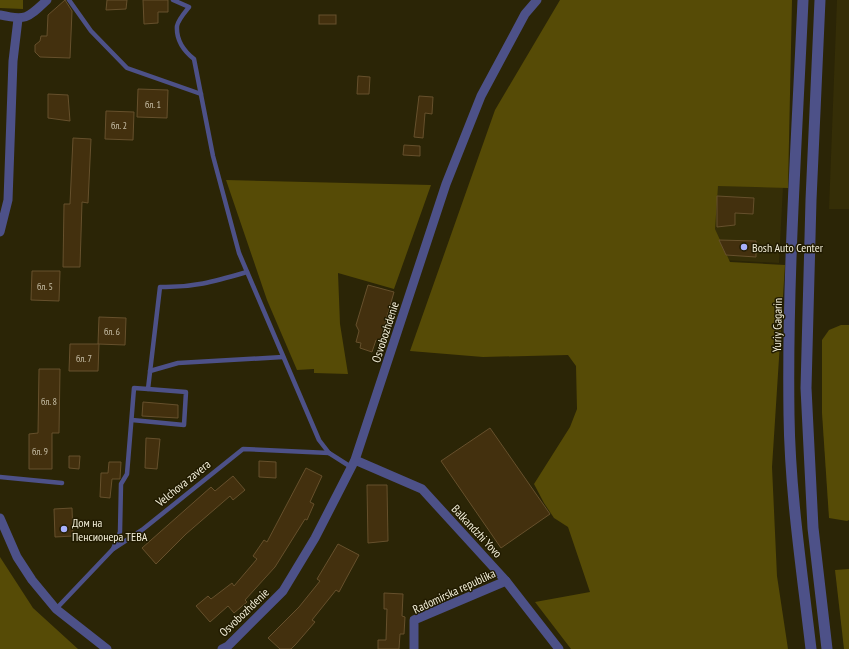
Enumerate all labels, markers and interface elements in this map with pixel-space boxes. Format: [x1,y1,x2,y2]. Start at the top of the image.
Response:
house number: бл. 1 [145,98,161,111]
house number: бл. 2 [111,119,127,132]
place label: Bosh Auto Center [752,240,824,255]
marker: Bosh Auto Center [739,242,749,252]
house number: бл. 5 [37,280,53,293]
street label: Yuriy Gagarin [769,298,785,352]
street label: Osvobozhdenie [368,300,402,364]
house number: бл. 6 [104,325,121,338]
house number: бл. 7 [76,352,92,365]
house number: бл. 8 [41,395,57,408]
house number: бл. 9 [32,445,48,458]
street label: Velchova zavera [152,456,214,510]
street label: Balkandzhi Yovo [449,501,505,561]
place label: Дом на Пенсионера ТЕВА [72,515,148,544]
marker: Дом на Пенсионера ТЕВА [59,524,69,534]
street label: Radomirska republika [410,565,498,617]
street label: Osvobozhdenie [216,585,272,639]

